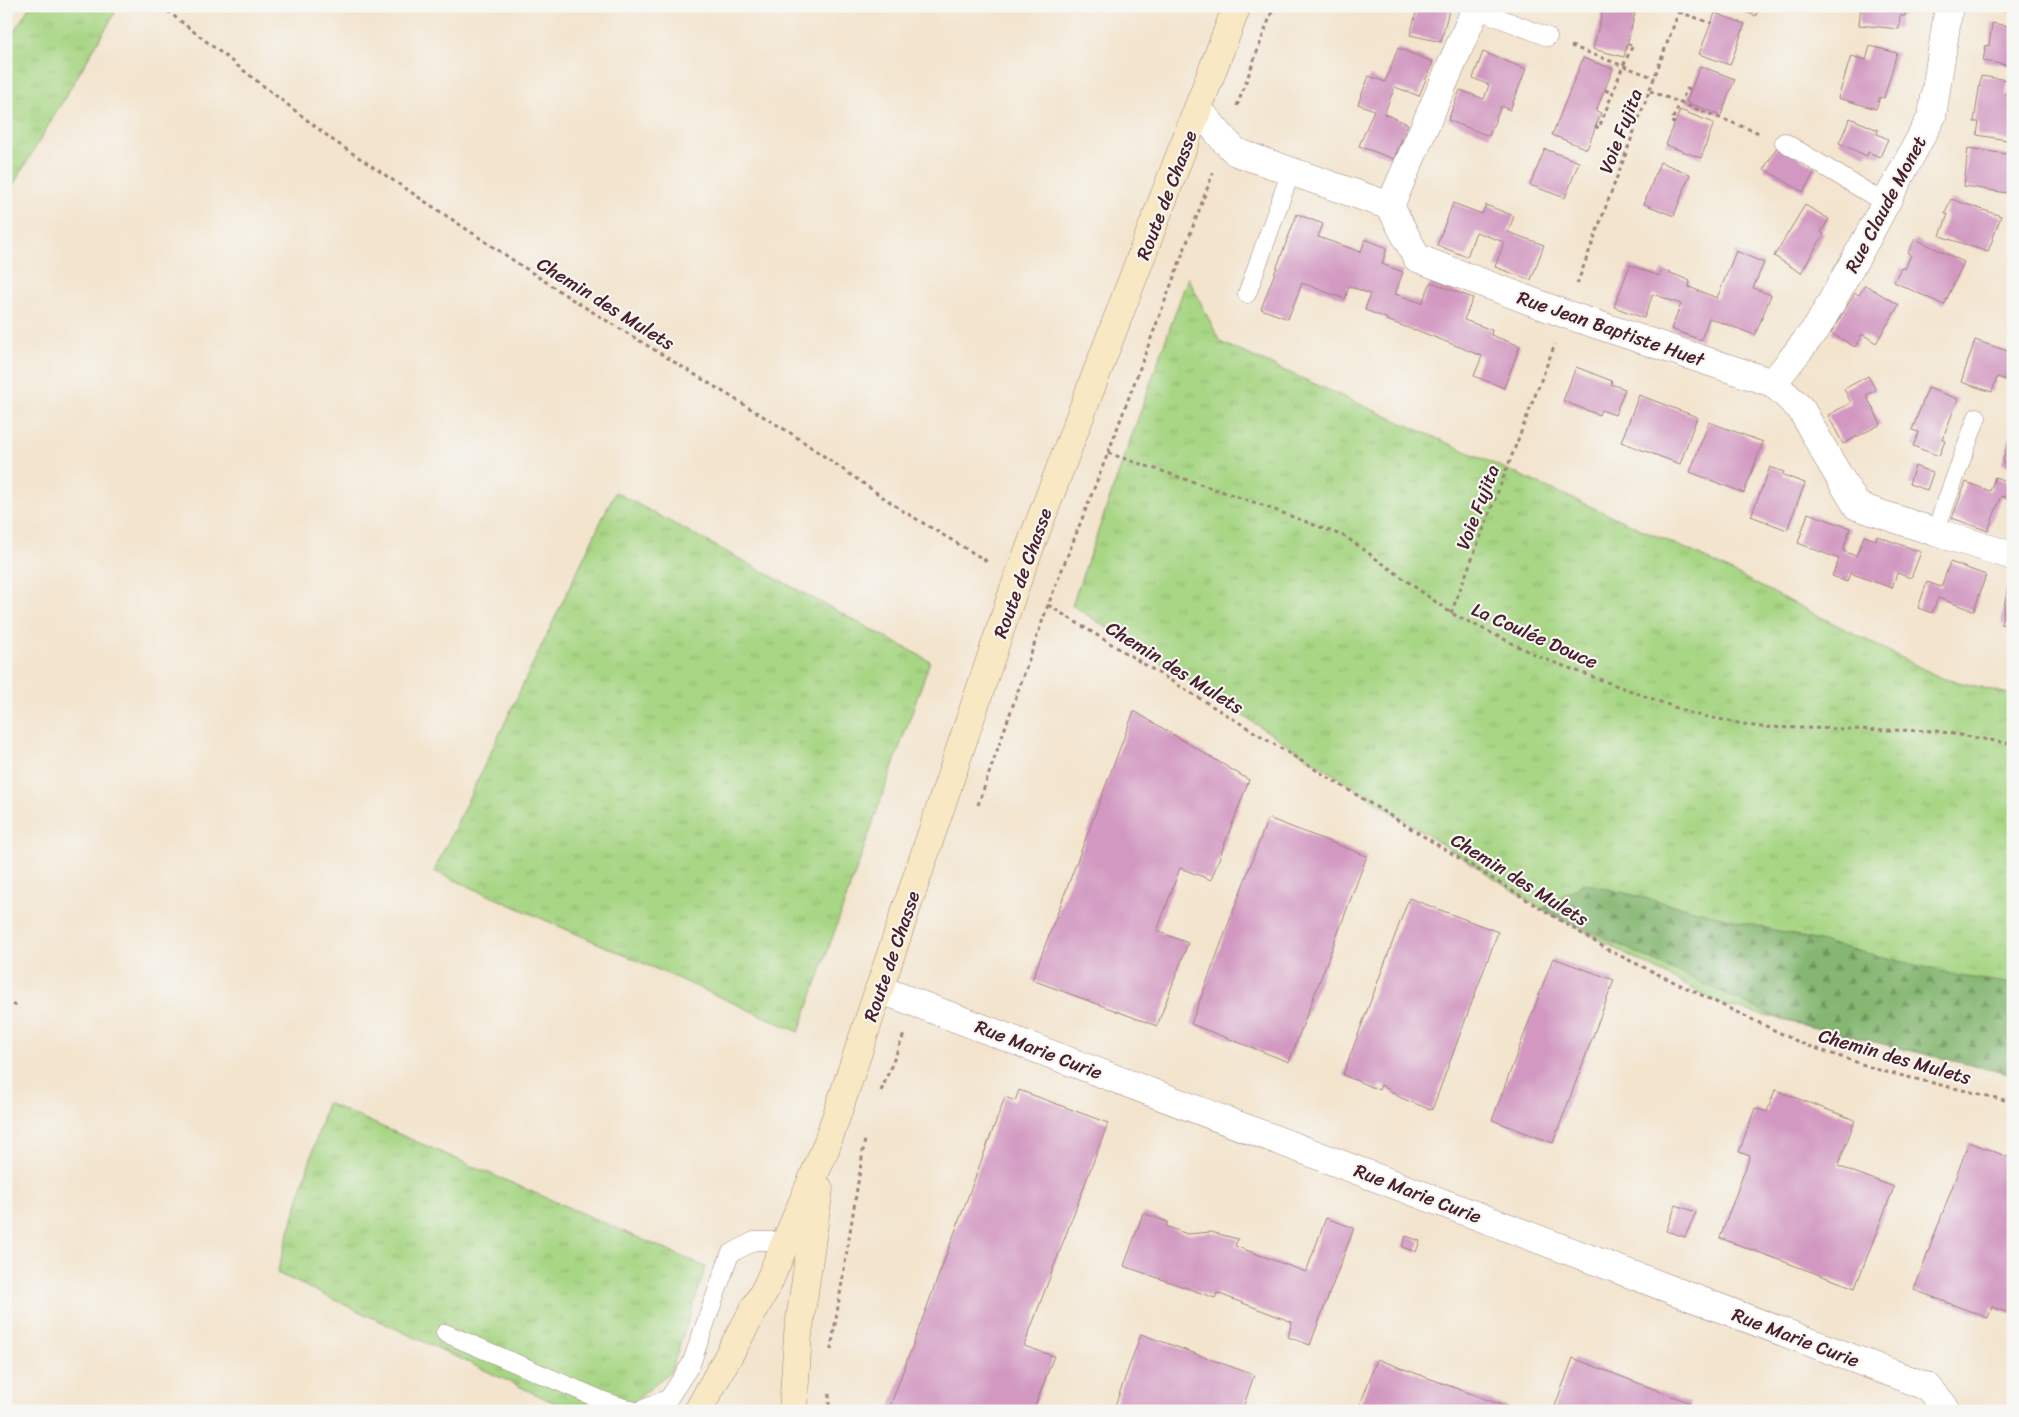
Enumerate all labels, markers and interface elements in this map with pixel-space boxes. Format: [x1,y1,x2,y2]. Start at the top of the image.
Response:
street label: Voie Fujita [1589,84,1652,178]
street label: Route de Chasse [1127,126,1206,265]
street label: Rue Claude Monet [1835,130,1936,279]
street label: Chemin des Mulets [530,248,681,359]
street label: Rue Jean Baptiste Huet [1513,281,1710,376]
street label: Voie Fujita [1446,460,1509,554]
street label: Route de Chasse [984,503,1061,643]
street label: La Coulée Douce [1466,593,1604,678]
street label: Chemin des Mulets [1099,612,1250,723]
street label: Chemin des Mulets [1444,824,1595,935]
street label: Route de Chasse [854,886,929,1026]
street label: Rue Marie Curie [970,1010,1108,1089]
street label: Chemin des Mulets [1815,1019,1975,1094]
street label: Rue Marie Curie [1349,1154,1487,1233]
street label: Rue Marie Curie [1727,1298,1865,1377]

